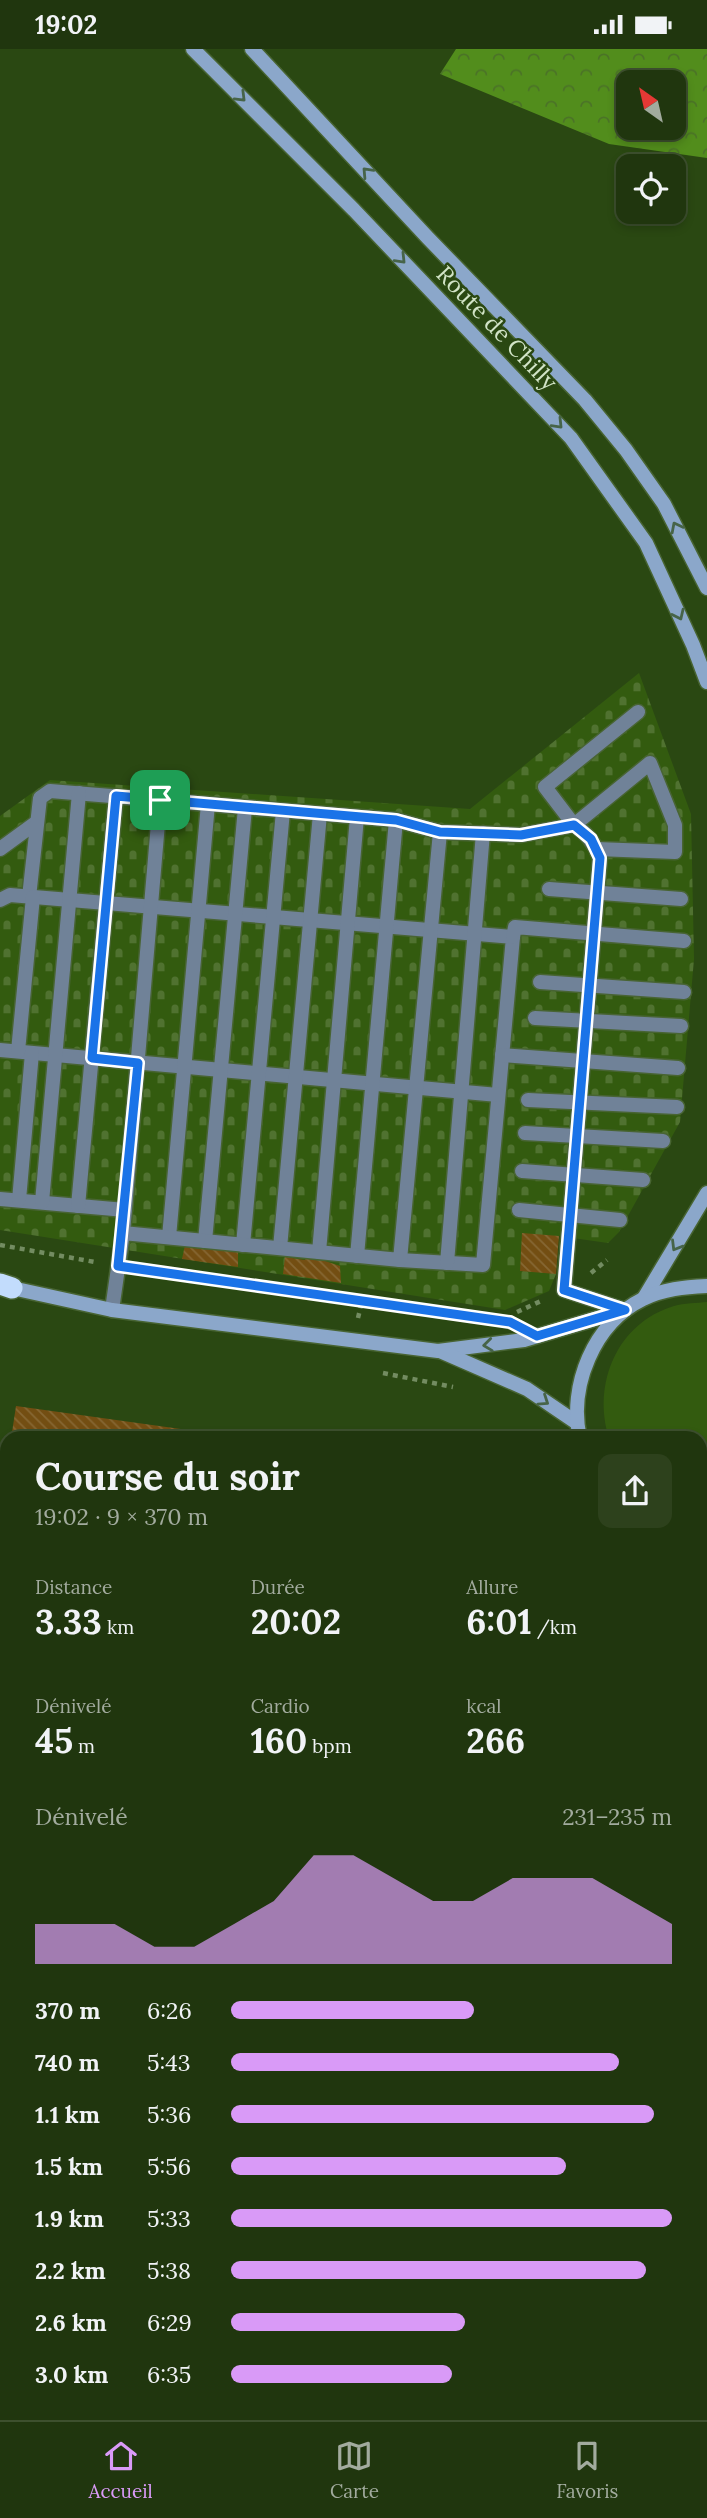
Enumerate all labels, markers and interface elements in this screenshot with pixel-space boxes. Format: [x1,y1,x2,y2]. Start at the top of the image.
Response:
text: 19:02 [35,8,97,41]
north arrow [616,70,686,140]
map controls [616,70,686,224]
one-way arrow [233,89,246,102]
button: locate [616,154,686,224]
one-way arrow [362,167,375,180]
one-way arrow [393,251,405,264]
street label: Route de Chilly [431,259,565,397]
one-way arrow [549,416,562,429]
one-way arrow [671,522,684,534]
one-way arrow [671,608,685,620]
pin [130,770,190,830]
icon: arrive [141,781,179,819]
one-way arrow [671,1238,684,1251]
one-way arrow [482,1337,494,1352]
one-way arrow [536,1393,549,1405]
text: Course du soir [35,1452,300,1500]
button: share [598,1454,672,1528]
text: 19:02 · 9 × 370 m [35,1502,208,1531]
text: Distance [35,1575,112,1599]
text: Durée [251,1575,305,1599]
text: Allure [466,1575,518,1599]
text: 3.33 [35,1599,102,1644]
text: 20:02 [251,1599,341,1644]
text: 6:01 [466,1599,532,1644]
text: km [102,1615,134,1639]
text: /km [532,1615,577,1639]
text: Dénivelé [35,1694,112,1718]
text: Cardio [251,1694,310,1718]
text: kcal [466,1694,501,1718]
text: 45 [35,1718,73,1763]
text: 160 [251,1718,307,1763]
text: 266 [466,1718,525,1763]
text: m [73,1734,95,1758]
text: bpm [307,1734,352,1758]
text: Dénivelé [35,1802,128,1831]
text: 231–235 m [562,1802,672,1831]
text: 370 m [35,1996,101,2025]
text: 6:26 [147,1996,192,2025]
text: 740 m [35,2048,100,2077]
text: 5:43 [147,2048,191,2077]
text: 1.1 km [35,2100,100,2129]
text: 5:36 [147,2100,191,2129]
text: 1.5 km [35,2152,103,2181]
text: 5:56 [147,2152,191,2181]
text: 1.9 km [35,2204,104,2233]
text: 5:33 [147,2204,191,2233]
text: 2.2 km [35,2256,106,2285]
text: 5:38 [147,2256,191,2285]
text: 2.6 km [35,2308,107,2337]
text: 6:29 [147,2308,192,2337]
text: 3.0 km [35,2360,108,2389]
text: 6:35 [147,2360,191,2389]
tab: Accueil [89,2437,153,2503]
tab: Carte [330,2437,379,2503]
tab: Favoris [556,2437,618,2503]

